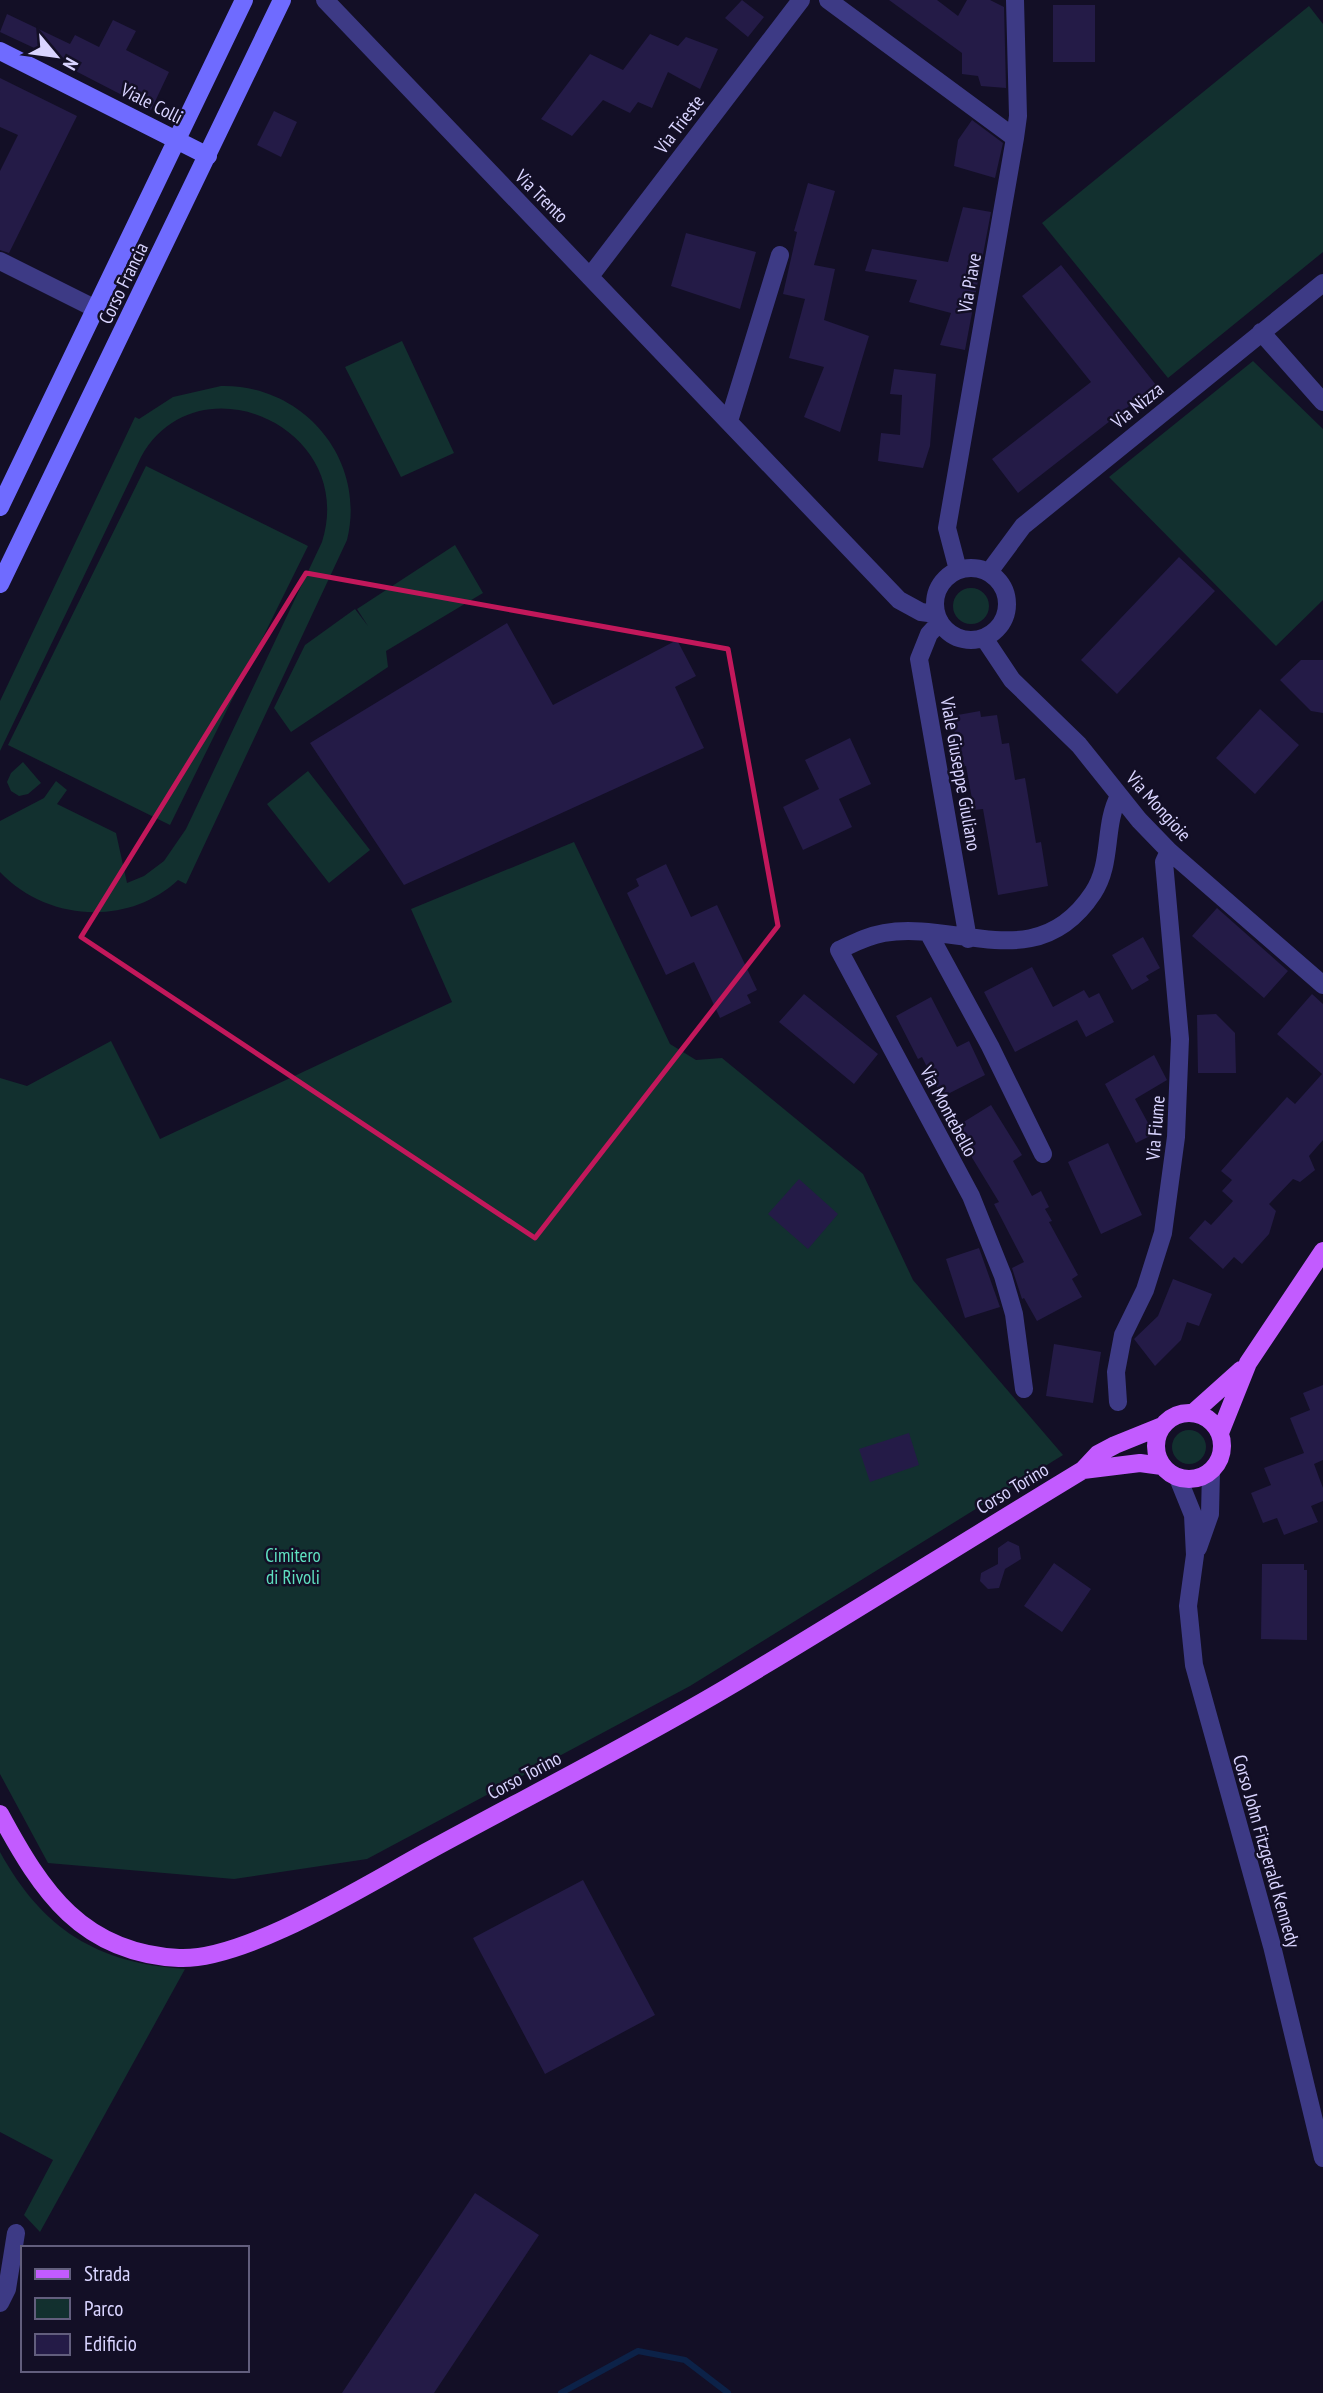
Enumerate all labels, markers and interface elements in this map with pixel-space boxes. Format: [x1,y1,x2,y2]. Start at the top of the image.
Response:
north arrow [21,21,91,91]
text: N [58,54,84,75]
street label: Viale Colli [116,77,187,129]
street label: Via Trieste [649,90,709,159]
street label: Via Trento [510,164,574,228]
street label: Corso Francia [93,238,153,328]
street label: Via Piave [952,251,986,316]
street label: Via Nizza [1105,377,1168,434]
street label: Viale Giuseppe Giuliano [935,694,986,853]
street label: Via Mongioie [1121,765,1197,846]
street label: Via Montebello [915,1061,983,1160]
street label: Via Fiume [1140,1094,1170,1162]
street label: Corso Torino [971,1457,1053,1519]
park label: Cimitero di Rivoli [265,1543,321,1589]
street label: Corso Torino [483,1746,565,1804]
street label: Corso John Fitzgerald Kennedy [1228,1752,1306,1951]
legend [21,2246,248,2372]
text: Strada [84,2260,130,2287]
text: Parco [84,2295,123,2322]
text: Edificio [84,2330,137,2357]

